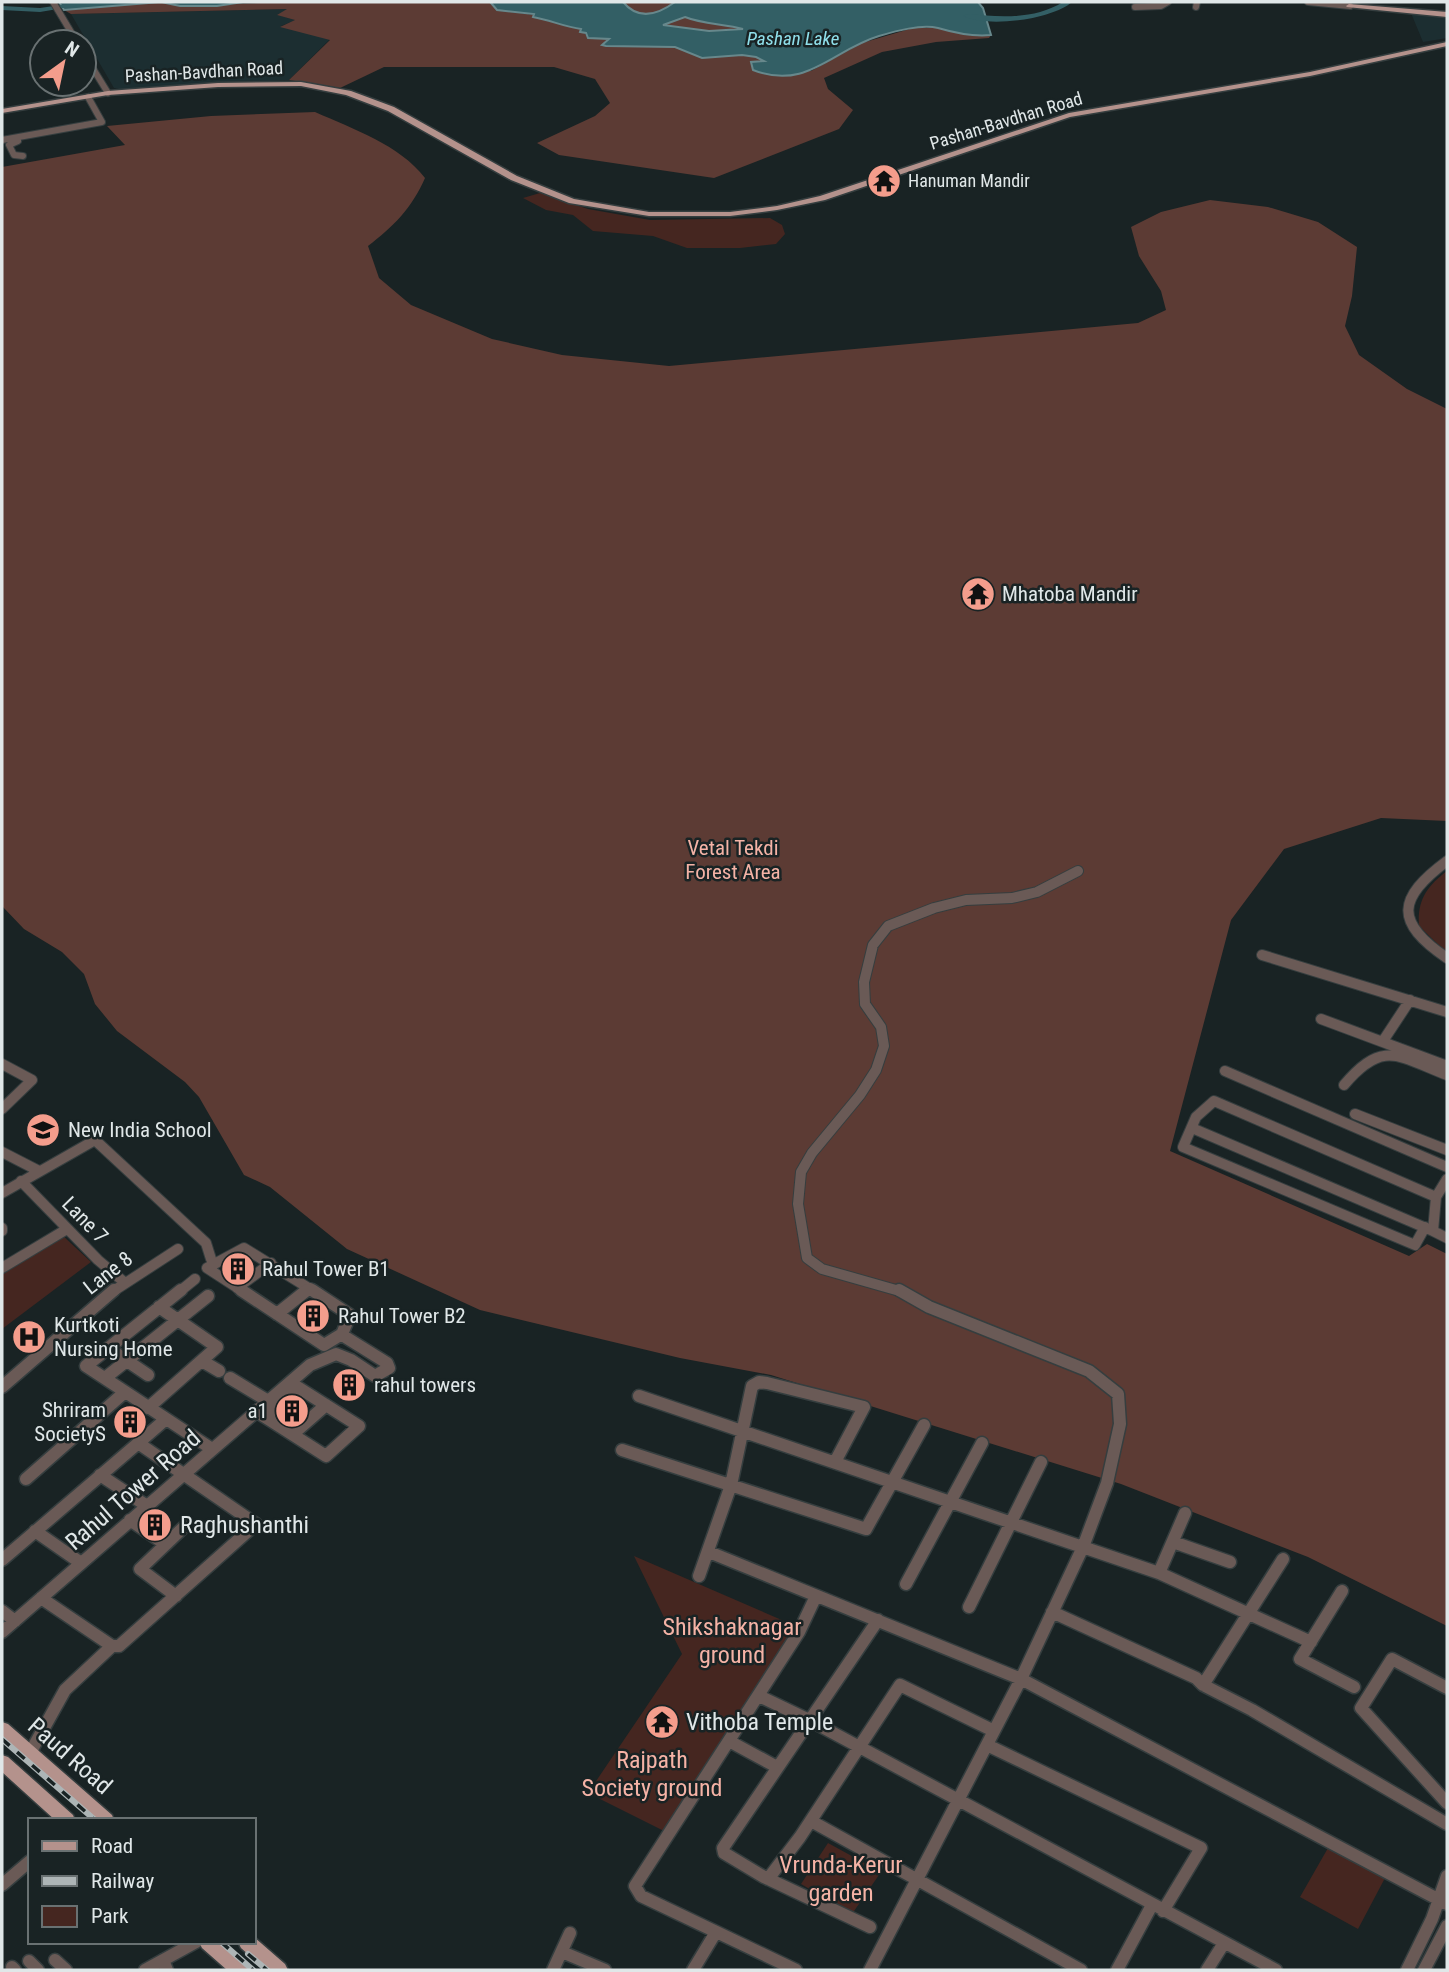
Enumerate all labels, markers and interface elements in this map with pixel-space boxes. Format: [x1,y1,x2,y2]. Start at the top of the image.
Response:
water label: Pashan Lake [747,27,839,50]
north arrow [28,28,98,98]
text: N [61,36,83,62]
street label: Pashan-Bavdhan Road [124,57,284,86]
street label: Pashan-Bavdhan Road [927,87,1085,154]
temple icon: Hanuman Mandir [865,162,903,200]
place label: Hanuman Mandir [908,170,1030,191]
temple icon: Mhatoba Mandir [959,575,997,613]
place label: Mhatoba Mandir [1002,582,1138,606]
park label: Vetal Tekdi Forest Area [685,836,781,884]
school or university icon: New India School [24,1111,62,1149]
place label: New India School [68,1118,212,1142]
street label: Lane 7 [57,1192,113,1248]
street label: Lane 8 [79,1247,137,1299]
building icon: Rahul Tower B1 [219,1250,257,1288]
place label: Rahul Tower B1 [262,1257,390,1281]
building icon: Rahul Tower B2 [294,1297,332,1335]
place label: Rahul Tower B2 [338,1304,466,1328]
place label: Kurtkoti Nursing Home [54,1313,173,1361]
hospital icon: Kurtkoti Nursing Home [10,1318,48,1356]
building icon: rahul towers [330,1366,368,1404]
place label: rahul towers [374,1373,476,1397]
building icon: a1 [273,1392,311,1430]
place label: Shriram SocietyS [34,1398,106,1446]
place label: a1 [248,1399,268,1423]
building icon: Shriram SocietyS [111,1403,149,1441]
street label: Rahul Tower Road [60,1424,206,1556]
building icon: Raghushanthi [136,1506,174,1544]
place label: Raghushanthi [180,1511,309,1539]
park label: Shikshaknagar ground [663,1613,801,1669]
temple icon: Vithoba Temple [643,1703,681,1741]
place label: Vithoba Temple [686,1708,833,1736]
street label: Paud Road [22,1712,118,1800]
park label: Rajpath Society ground [581,1746,723,1802]
legend [28,1818,256,1944]
text: Road [91,1834,133,1858]
park label: Vrunda-Kerur garden [779,1851,903,1907]
text: Railway [91,1869,154,1893]
text: Park [91,1904,129,1928]

